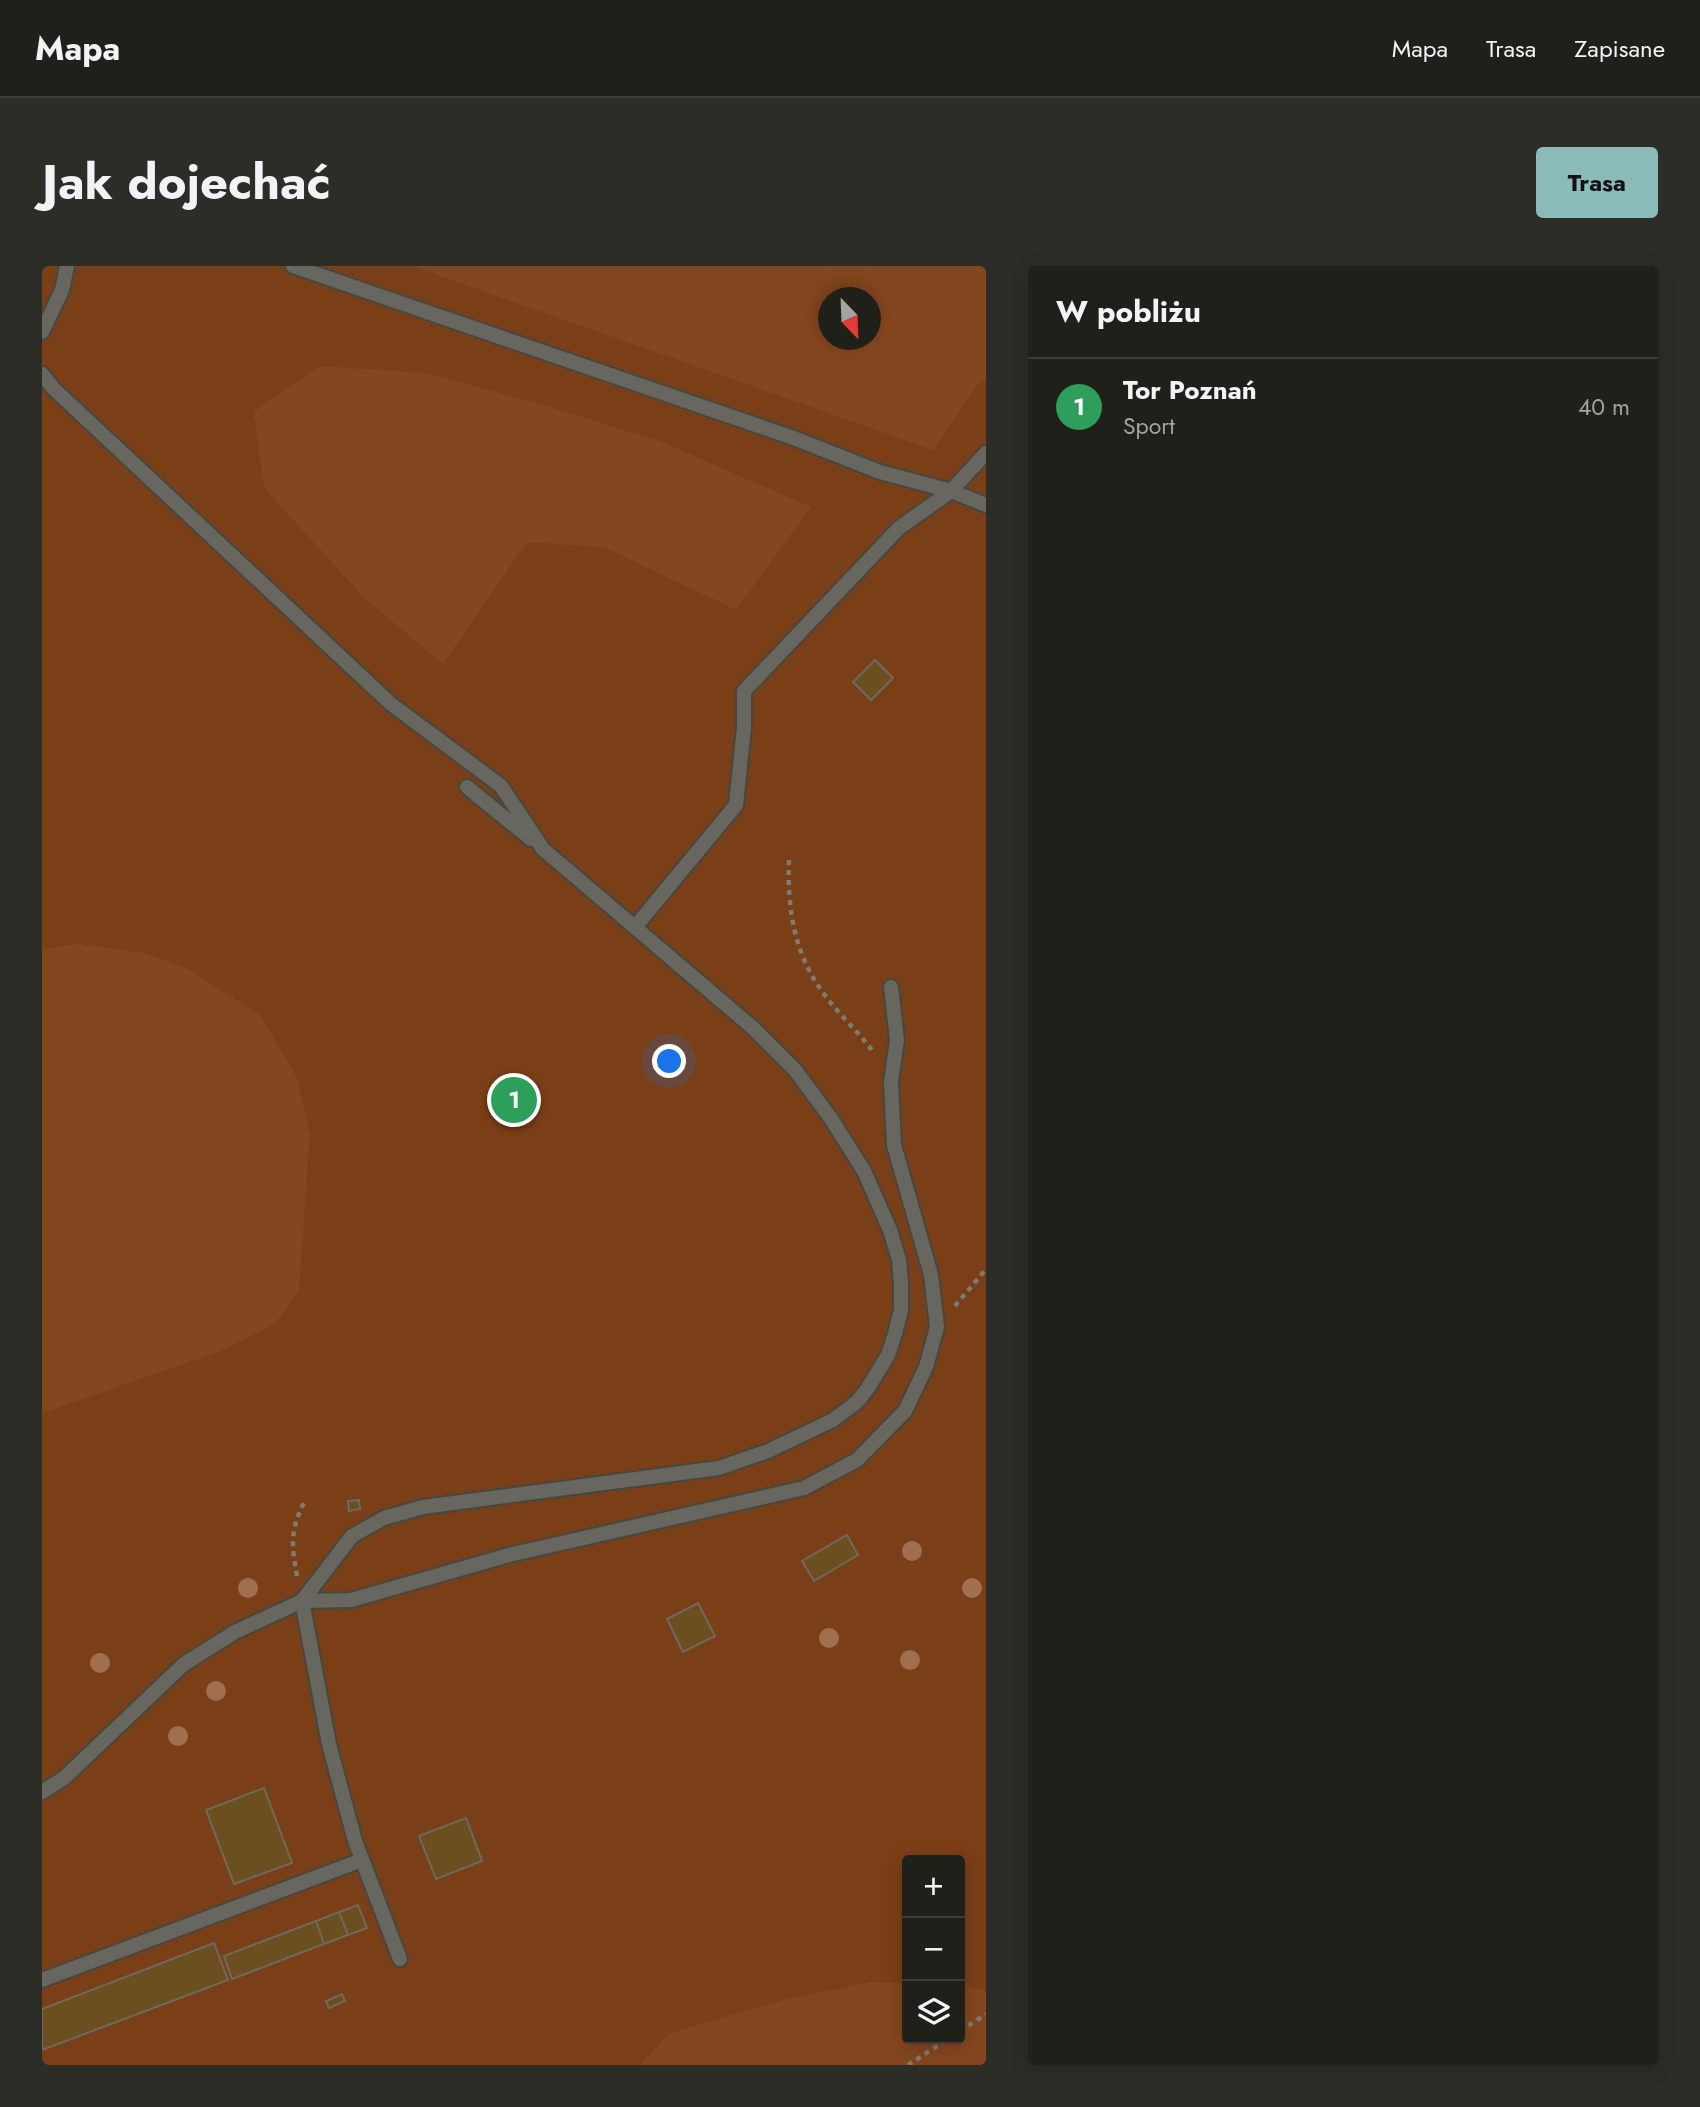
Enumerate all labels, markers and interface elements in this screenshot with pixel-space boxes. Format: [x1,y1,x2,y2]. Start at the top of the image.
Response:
text: Mapa [35,25,120,72]
text: Mapa [1392,31,1448,66]
text: Trasa [1486,31,1536,66]
text: Zapisane [1574,31,1665,66]
text: Jak dojechać [42,147,331,217]
button: Trasa [1536,147,1658,218]
north arrow [818,287,881,350]
text: W pobliżu [1056,290,1201,333]
text: Tor Poznań [1123,371,1257,409]
text: 1 [1073,390,1085,424]
text: 40 m [1578,390,1630,424]
text: Sport [1123,409,1175,443]
your location [652,1044,686,1078]
pin: 1 [491,1074,537,1126]
map controls [902,1855,965,2044]
button: + [902,1855,965,1918]
button: − [902,1918,965,1981]
button: layers [902,1981,965,2044]

